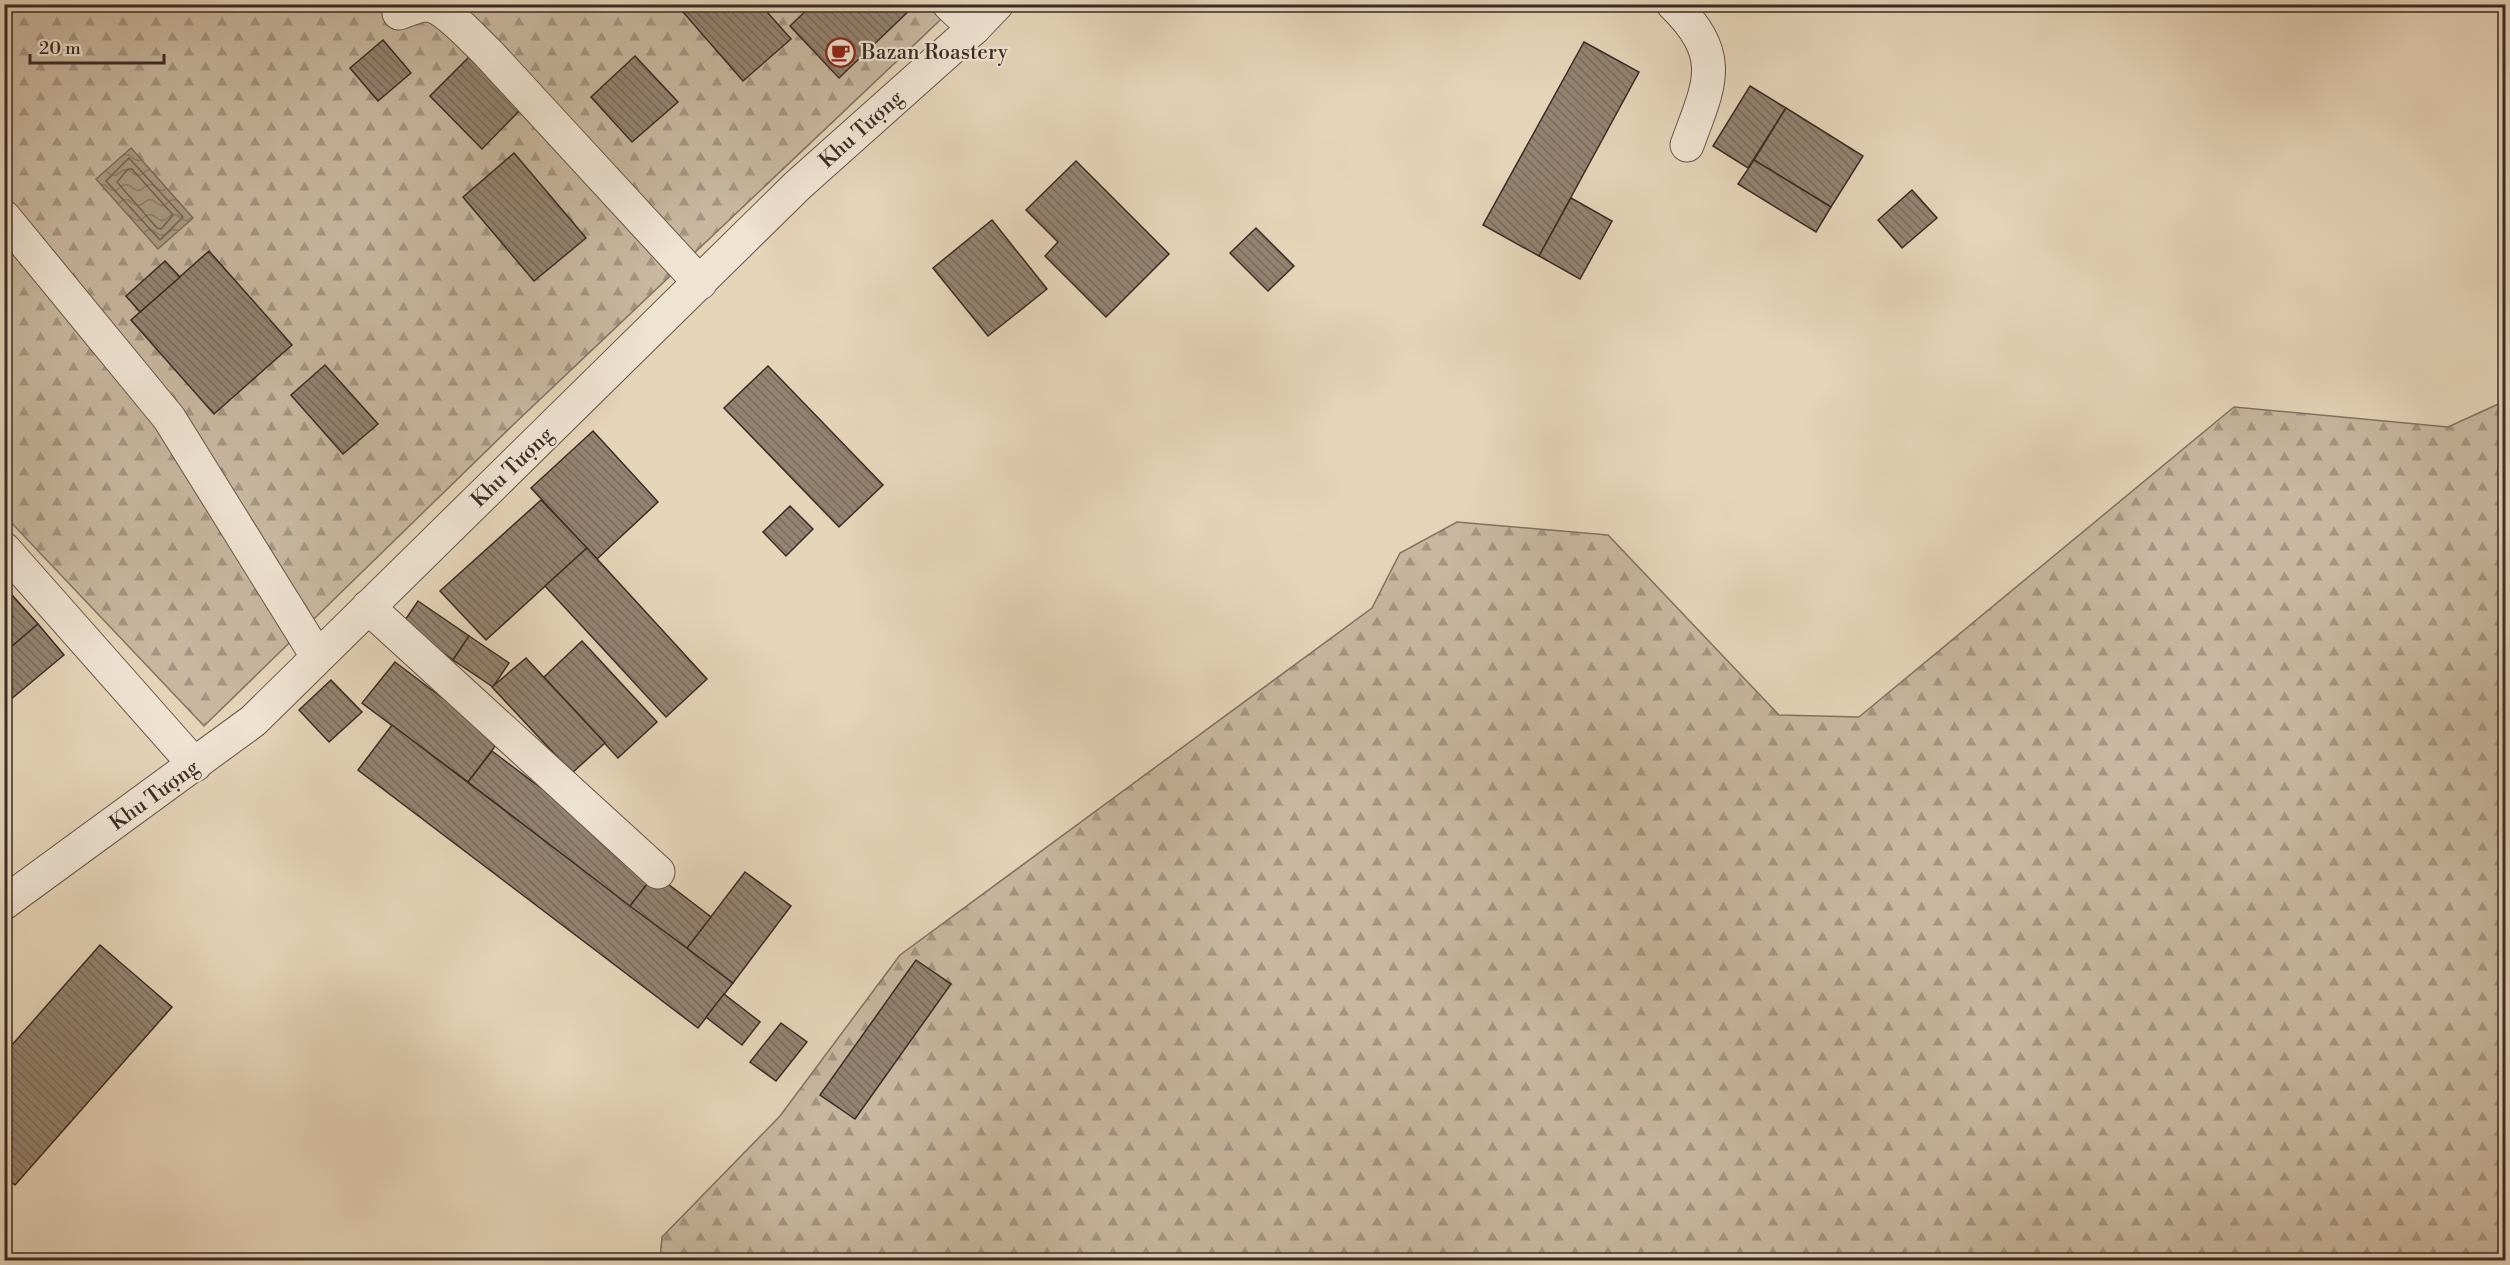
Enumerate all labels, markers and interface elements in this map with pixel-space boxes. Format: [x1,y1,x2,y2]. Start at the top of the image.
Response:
scale bar [30,27,164,65]
cafe icon: Bazan Roastery [824,36,856,68]
text: 20 m [39,37,81,60]
place label: Bazan Roastery [860,40,1009,66]
street label: Khu Tượng [814,85,909,174]
street label: Khu Tượng [466,422,559,513]
street label: Khu Tượng [105,755,205,837]

